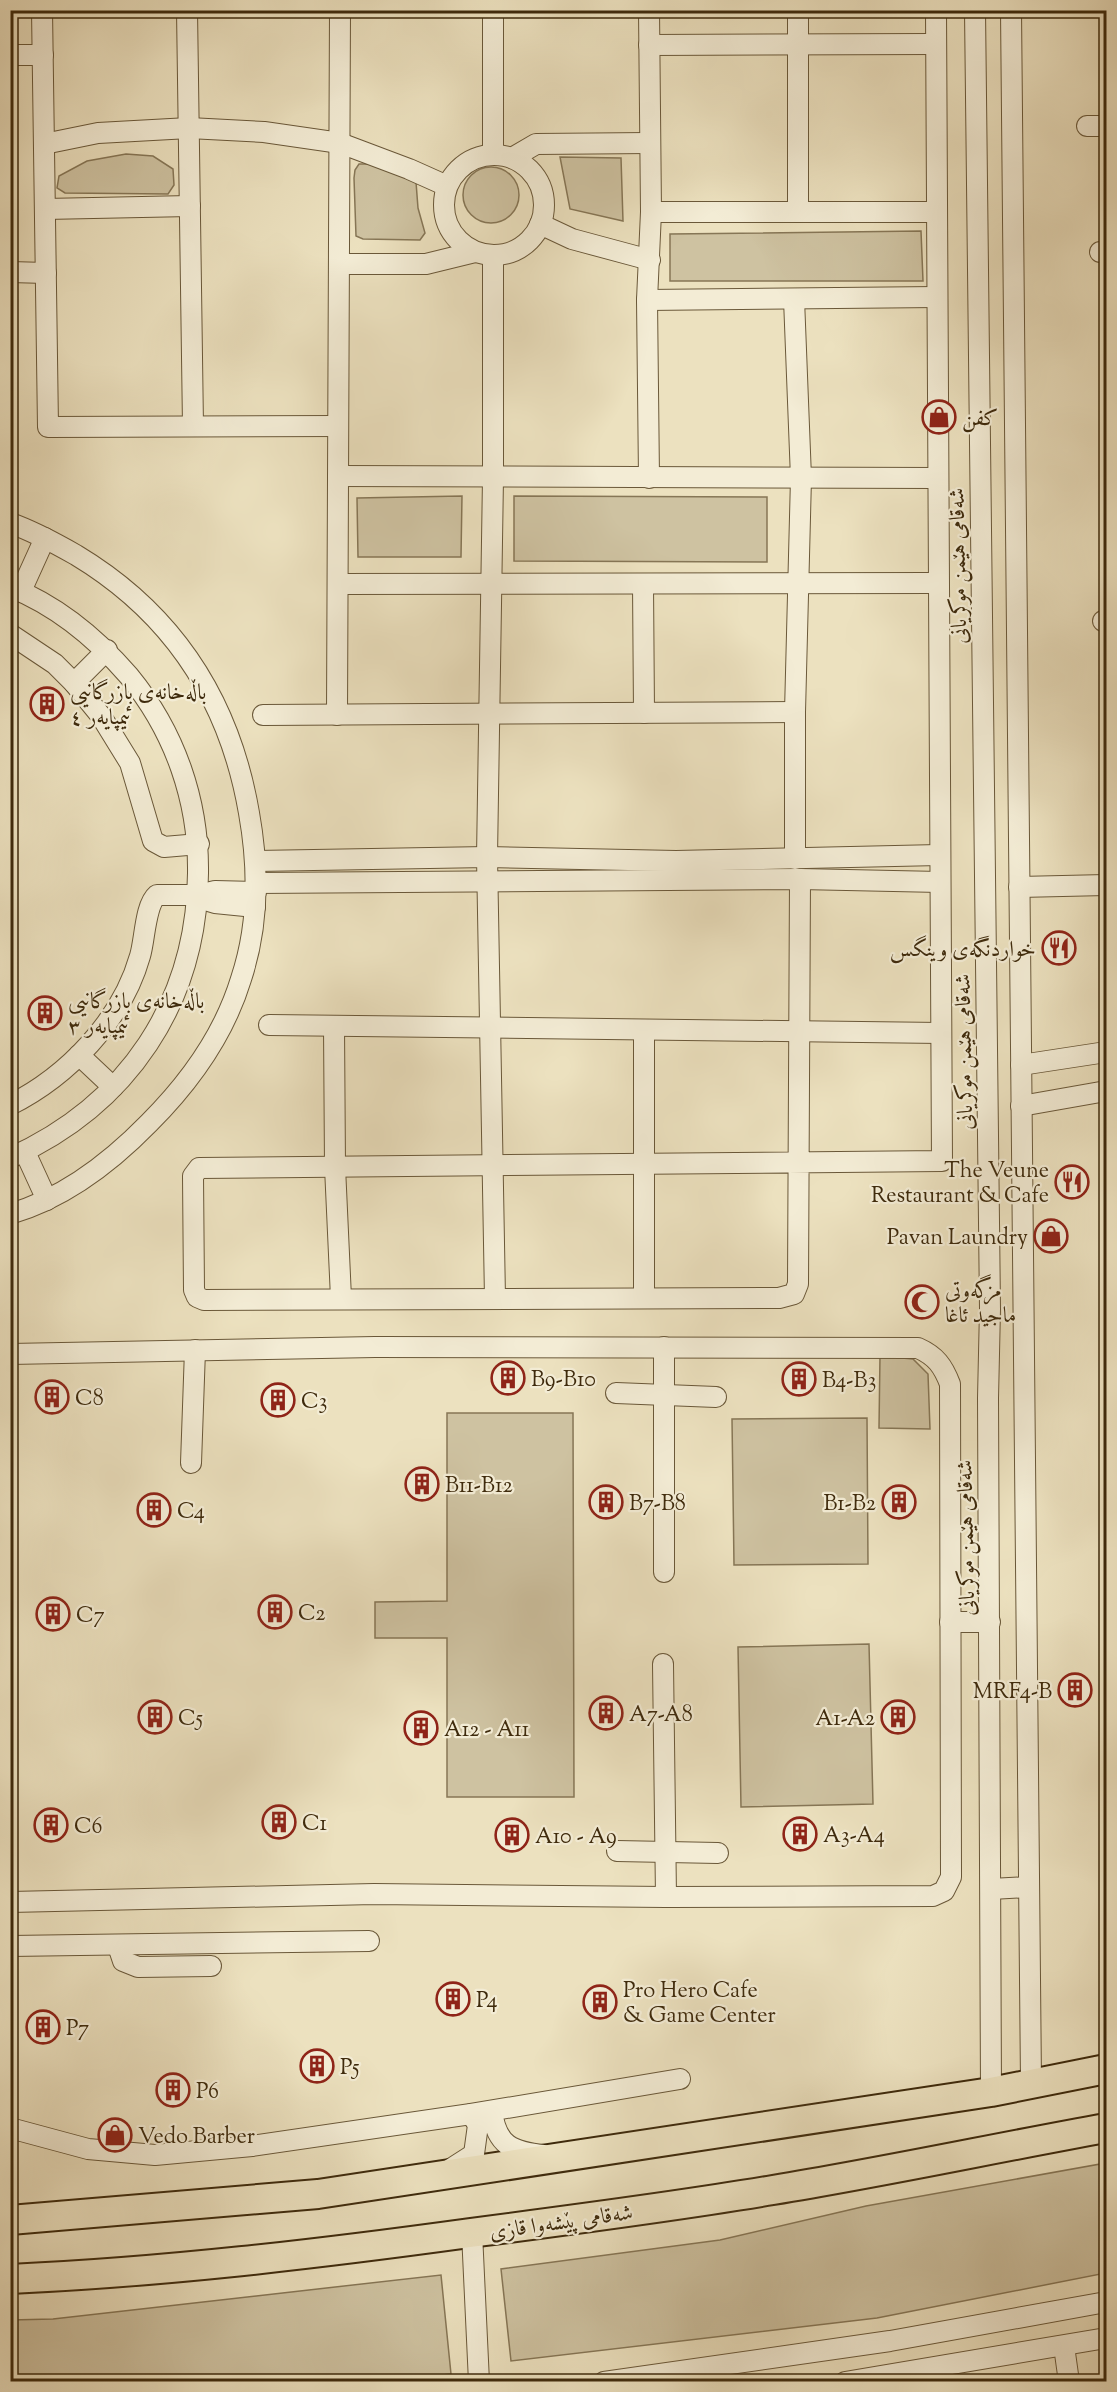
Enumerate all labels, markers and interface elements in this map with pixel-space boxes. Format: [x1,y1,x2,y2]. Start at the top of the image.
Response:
shop icon: كفن [921,399,957,435]
place label: كفن [962,404,998,436]
street label: شەقامی هێمن موکریانی [943,488,977,644]
place label: باڵەخانەی بازرگانیی ئیمپایەر ٤ [70,678,207,735]
building icon: باڵەخانەی بازرگانیی ئیمپایەر ٤ [29,686,65,722]
restaurant icon: خواردنگەی وینگس [1041,930,1077,966]
place label: خواردنگەی وینگس [890,935,1036,967]
street label: شەقامی هێمن موکریانی [949,974,983,1130]
place label: باڵەخانەی بازرگانیی ئیمپایەر ٣ [68,987,205,1044]
building icon: باڵەخانەی بازرگانیی ئیمپایەر ٣ [27,995,63,1031]
place label: The Veune Restaurant & Cafe [871,1156,1049,1213]
restaurant icon: The Veune Restaurant & Cafe [1054,1164,1090,1200]
shop icon: Pavan Laundry [1033,1218,1069,1254]
place label: Pavan Laundry [887,1223,1028,1255]
place label: مزگەوتی ماجید ئاغا [945,1274,1016,1333]
mosque icon: مزگەوتی ماجید ئاغا [904,1284,940,1320]
building icon: B9-B10 [490,1360,526,1396]
building icon: B4-B3 [781,1361,817,1397]
place label: B9-B10 [531,1365,596,1397]
place label: B4-B3 [822,1366,876,1398]
building icon: C8 [34,1379,70,1415]
building icon: C3 [260,1382,296,1418]
place label: C8 [75,1384,104,1416]
place label: C3 [301,1387,327,1419]
street label: شەقامی هێمن موکریانی [951,1460,985,1616]
building icon: B11-B12 [404,1466,440,1502]
place label: B11-B12 [445,1471,513,1503]
building icon: B7-B8 [588,1484,624,1520]
building icon: B1-B2 [881,1484,917,1520]
place label: B7-B8 [629,1489,686,1521]
place label: B1-B2 [823,1489,876,1521]
building icon: C4 [136,1492,172,1528]
place label: C4 [177,1497,205,1529]
building icon: C2 [257,1594,293,1630]
building icon: C7 [35,1596,71,1632]
place label: C2 [298,1599,326,1631]
place label: C7 [76,1601,104,1633]
building icon: MRF4-B [1057,1672,1093,1708]
place label: MRF4-B [973,1677,1052,1709]
building icon: A7-A8 [588,1695,624,1731]
building icon: C5 [137,1699,173,1735]
building icon: A1-A2 [880,1699,916,1735]
place label: A7-A8 [629,1700,693,1732]
place label: C5 [178,1704,203,1736]
place label: A1-A2 [815,1704,875,1736]
building icon: A12 - A11 [403,1710,439,1746]
place label: A12 - A11 [444,1715,530,1747]
building icon: C1 [261,1804,297,1840]
building icon: C6 [33,1807,69,1843]
place label: C1 [302,1809,327,1841]
place label: C6 [74,1812,102,1844]
building icon: A3-A4 [782,1816,818,1852]
building icon: A10 - A9 [494,1817,530,1853]
place label: A3-A4 [823,1821,885,1853]
place label: A10 - A9 [535,1822,617,1854]
place label: Pro Hero Cafe & Game Center [623,1976,776,2033]
building icon: P4 [435,1981,471,2017]
building icon: Pro Hero Cafe & Game Center [582,1984,618,2020]
place label: P4 [476,1986,497,2018]
building icon: P7 [25,2009,61,2045]
place label: P7 [66,2014,89,2046]
building icon: P5 [299,2048,335,2084]
place label: P5 [340,2053,360,2085]
building icon: P6 [155,2072,191,2108]
place label: P6 [196,2077,219,2109]
shop icon: Vedo Barber [97,2117,133,2153]
place label: Vedo Barber [138,2122,255,2154]
street label: شەقامی پێشەوا قازی [488,2198,635,2250]

